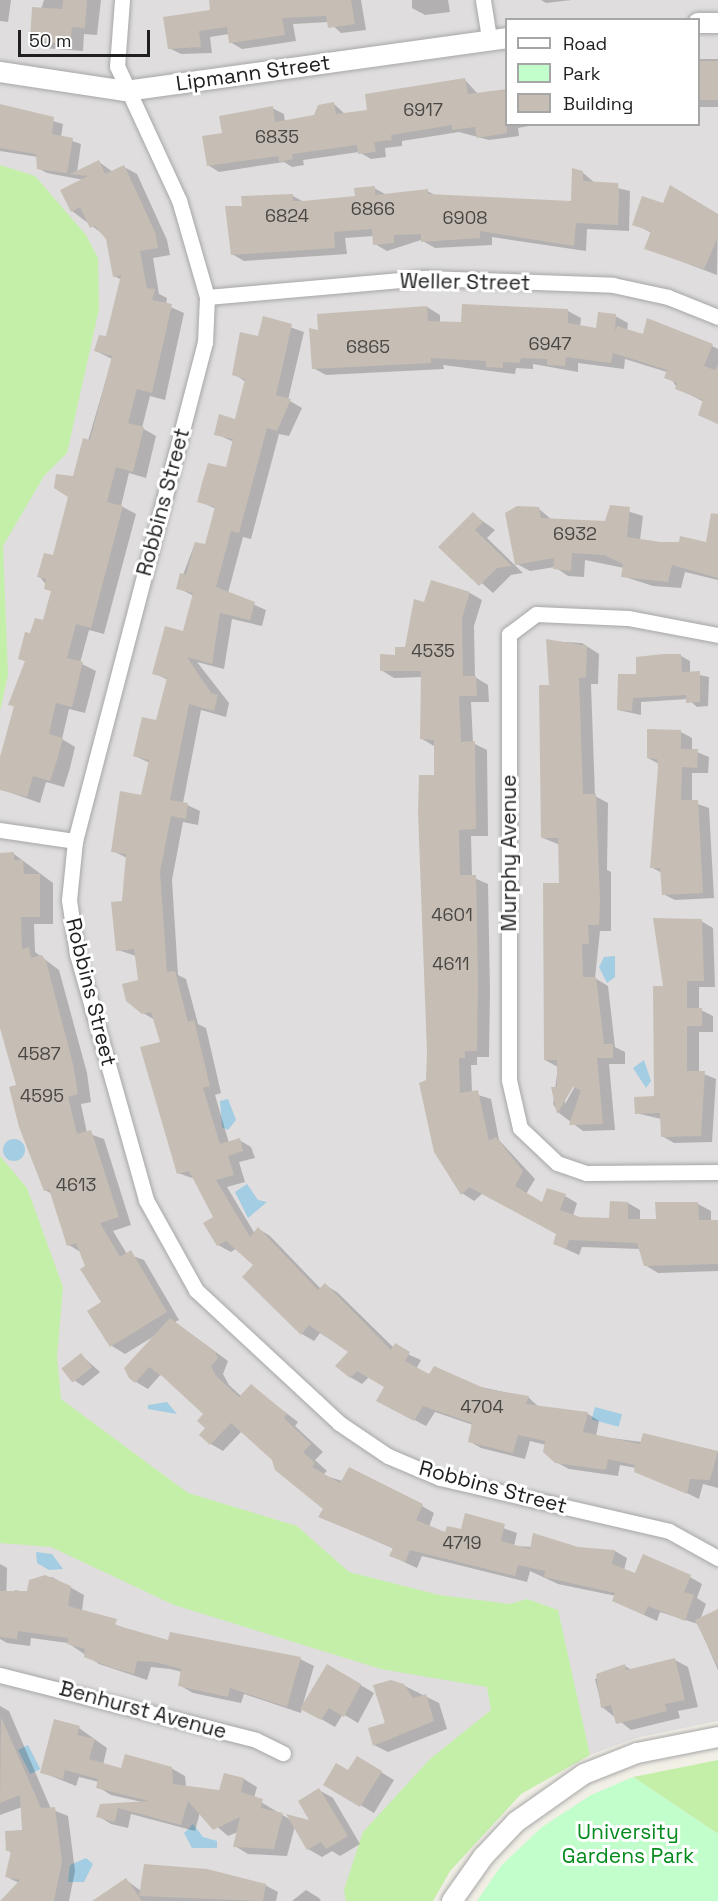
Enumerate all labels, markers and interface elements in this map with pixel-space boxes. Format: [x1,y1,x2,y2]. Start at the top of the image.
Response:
scale bar [21,18,153,56]
legend [505,18,700,126]
text: 50 m [29,29,71,52]
text: Road [563,32,607,55]
street label: Lipmann Street [174,50,332,96]
text: Park [563,62,600,85]
text: Building [563,92,633,115]
house number: 6917 [403,99,443,121]
house number: 6835 [255,126,299,148]
house number: 6866 [351,198,395,220]
house number: 6824 [265,205,309,227]
house number: 6908 [443,207,487,229]
street label: Weller Street [399,268,531,296]
house number: 6947 [529,333,571,355]
house number: 6865 [346,336,390,358]
street label: Robbins Street [131,425,195,579]
house number: 6932 [553,523,597,545]
house number: 4535 [411,640,455,662]
street label: Murphy Avenue [496,774,522,932]
house number: 4601 [431,904,473,926]
street label: Robbins Street [60,915,122,1069]
house number: 4611 [432,953,470,975]
house number: 4587 [17,1043,61,1065]
house number: 4595 [20,1085,64,1107]
house number: 4613 [56,1174,96,1196]
house number: 4704 [460,1396,504,1418]
street label: Robbins Street [416,1455,570,1519]
house number: 4719 [442,1532,482,1554]
street label: Benhurst Avenue [56,1676,230,1744]
park label: University Gardens Park [562,1819,694,1869]

